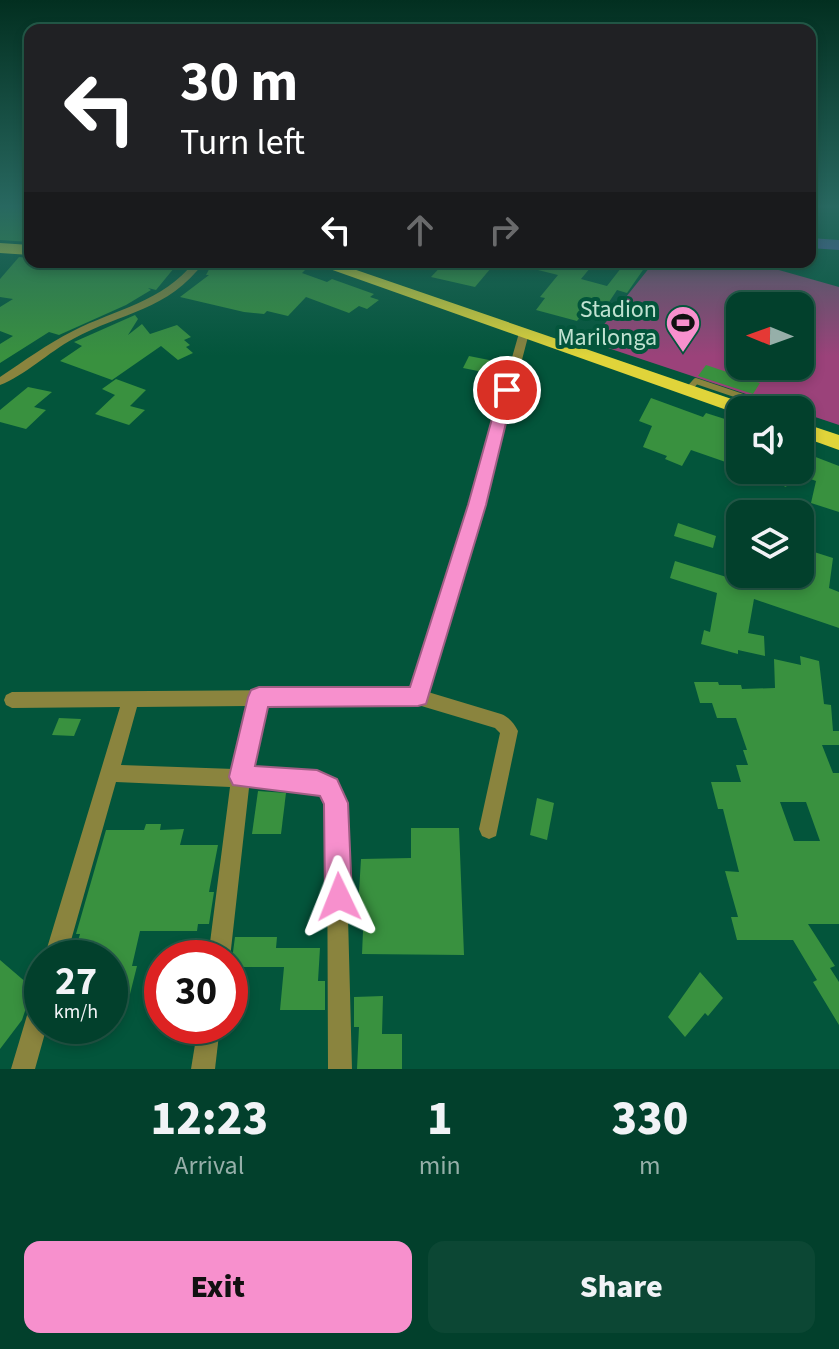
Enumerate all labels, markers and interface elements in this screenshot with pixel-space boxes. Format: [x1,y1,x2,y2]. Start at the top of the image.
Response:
text: 30 m [180,43,298,122]
icon: left [48,56,152,160]
text: Turn left [180,117,305,168]
icon: left [314,208,358,252]
icon: ahead [398,208,442,252]
icon: right [482,208,526,252]
place label: Stadion Marilonga [557,292,657,355]
north arrow [726,292,814,380]
map controls [726,292,814,588]
sports icon: Stadion Marilonga [664,304,702,354]
pin [473,356,541,424]
icon: arrive [485,368,529,412]
button: sound [726,396,814,484]
button: layers [726,500,814,588]
position arrow [297,855,381,939]
speed limit sign: 30 [144,940,248,1044]
text: 27 [55,953,97,1010]
text: km/h [54,998,98,1026]
text: 12:23 [151,1085,268,1153]
text: 1 [427,1085,453,1153]
text: 330 [611,1085,688,1153]
text: Arrival [174,1147,244,1184]
text: min [419,1147,461,1184]
text: m [639,1147,661,1184]
button: Exit [24,1241,412,1333]
button: Share [428,1241,815,1333]

